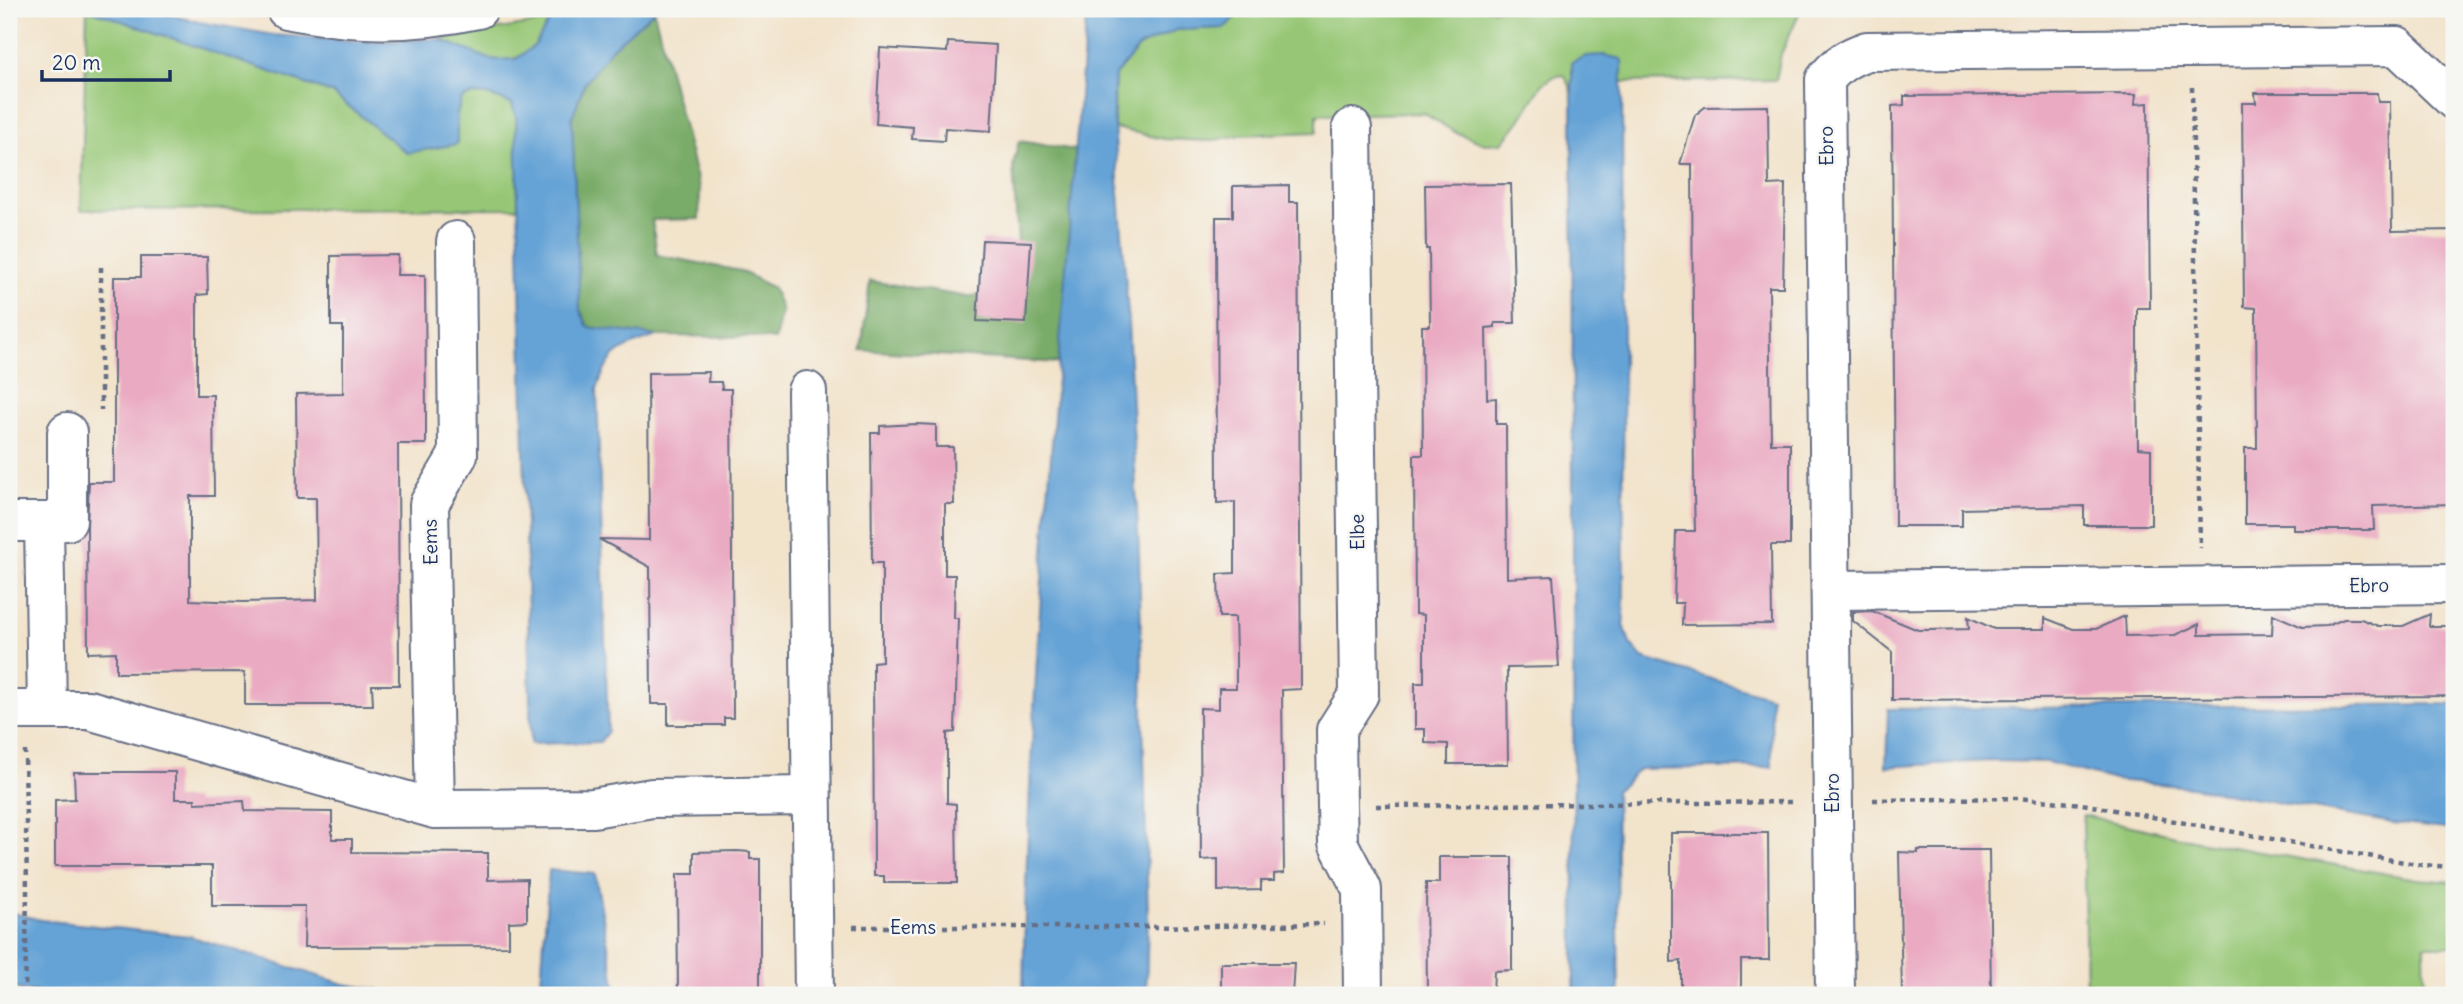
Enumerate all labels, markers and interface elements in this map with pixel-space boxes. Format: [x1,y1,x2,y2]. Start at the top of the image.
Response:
scale bar [42,38,170,82]
text: 20 m [52,49,101,76]
street label: Ebro [1814,126,1838,166]
street label: Elbe [1345,514,1369,550]
street label: Eems [418,519,442,565]
street label: Ebro [2349,573,2389,597]
street label: Ebro [1820,773,1844,813]
street label: Eems [890,915,936,939]

